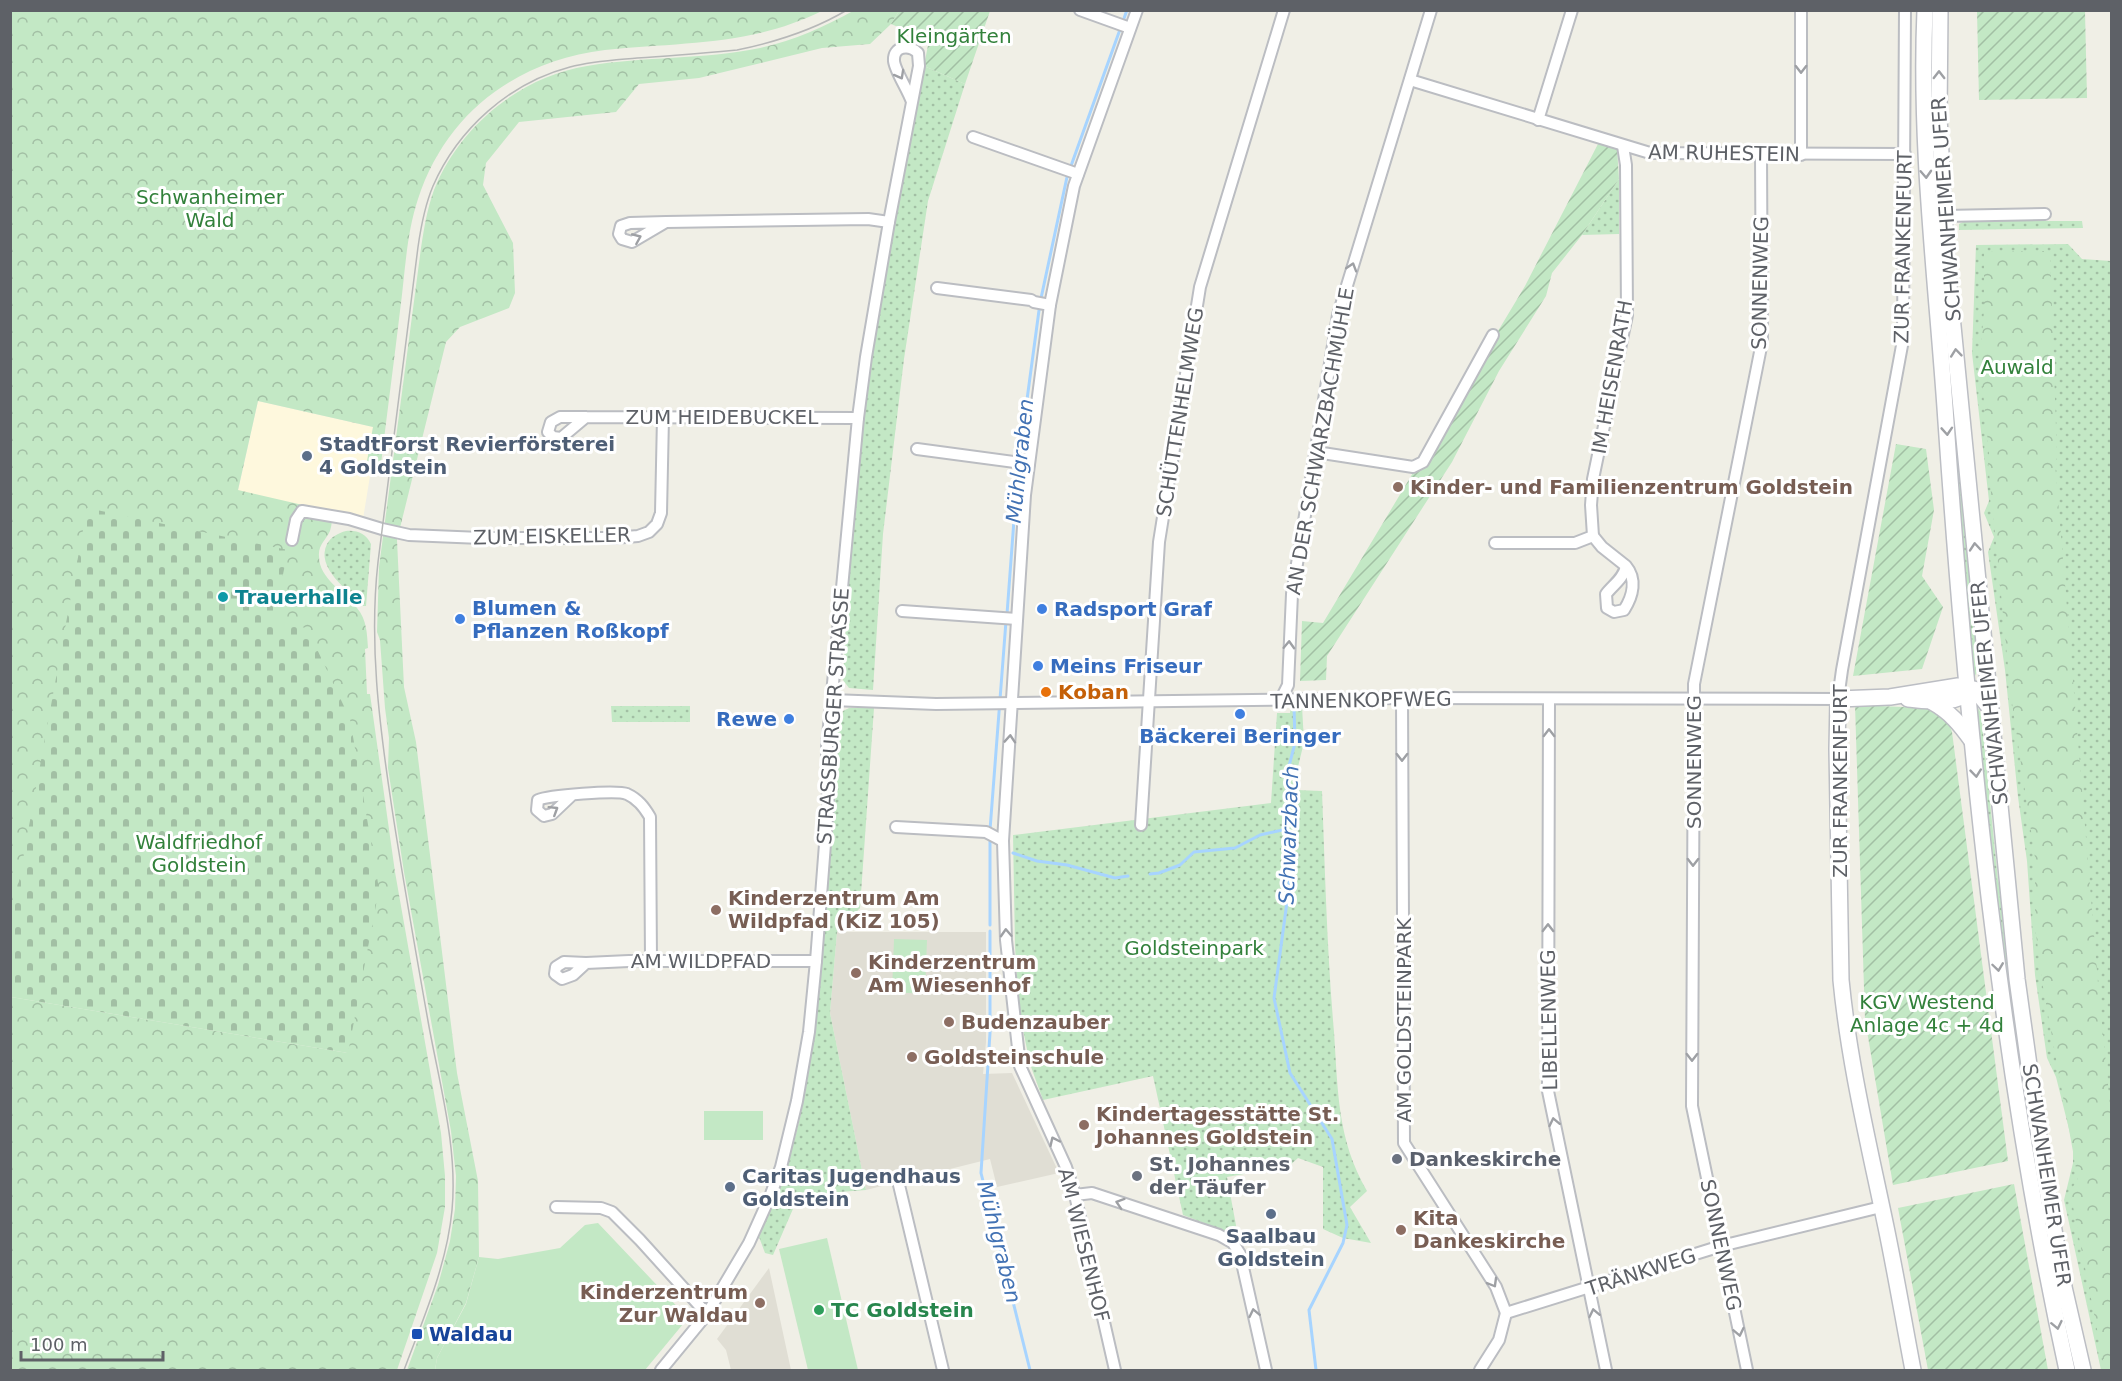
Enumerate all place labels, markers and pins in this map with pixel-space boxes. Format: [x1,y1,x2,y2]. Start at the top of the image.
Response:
place label: StadtForst Revierförsterei 4 Goldstein [319,432,615,479]
marker: StadtForst Revierförsterei 4 Goldstein [300,449,314,463]
place label: Kinder- und Familienzentrum Goldstein [1410,475,1853,499]
marker: Kinder- und Familienzentrum Goldstein [1391,480,1405,494]
place label: Trauerhalle [235,585,362,609]
marker: Trauerhalle [216,590,230,604]
place label: Blumen & Pflanzen Roßkopf [472,596,669,643]
place label: Radsport Graf [1054,597,1212,621]
marker: Radsport Graf [1035,602,1049,616]
marker: Blumen & Pflanzen Roßkopf [453,612,467,626]
place label: Meins Friseur [1050,654,1202,678]
marker: Meins Friseur [1031,659,1045,673]
place label: Koban [1058,680,1129,704]
marker: Koban [1039,685,1053,699]
place label: Rewe [716,707,777,731]
marker: Bäckerei Beringer [1233,707,1247,721]
marker: Rewe [782,712,796,726]
place label: Bäckerei Beringer [1139,724,1341,748]
place label: Kinderzentrum Am Wildpfad (KiZ 105) [728,886,940,933]
marker: Kinderzentrum Am Wildpfad (KiZ 105) [709,903,723,917]
place label: Kinderzentrum Am Wiesenhof [868,950,1036,997]
marker: Kinderzentrum Am Wiesenhof [849,966,863,980]
place label: Budenzauber [961,1010,1110,1034]
marker: Budenzauber [942,1015,956,1029]
place label: Goldsteinschule [924,1045,1104,1069]
marker: Goldsteinschule [905,1050,919,1064]
place label: Kindertagesstätte St. Johannes Goldstein [1094,1102,1339,1149]
marker: Kindertagesstätte St. Johannes Goldstein [1077,1118,1091,1132]
place label: Dankeskirche [1409,1147,1561,1171]
place label: St. Johannes der Täufer [1149,1152,1290,1199]
marker: Dankeskirche [1390,1152,1404,1166]
place label: Caritas Jugendhaus Goldstein [742,1164,961,1211]
marker: St. Johannes der Täufer [1130,1169,1144,1183]
marker: Caritas Jugendhaus Goldstein [723,1180,737,1194]
place label: Kita Dankeskirche [1413,1206,1565,1253]
marker: Saalbau Goldstein [1264,1207,1278,1221]
marker: Kita Dankeskirche [1394,1223,1408,1237]
place label: Saalbau Goldstein [1217,1224,1325,1271]
place label: Kinderzentrum Zur Waldau [580,1280,748,1327]
marker: Kinderzentrum Zur Waldau [753,1296,767,1310]
place label: TC Goldstein [831,1298,974,1322]
marker: TC Goldstein [812,1303,826,1317]
place label: Waldau [429,1322,513,1346]
marker: Waldau [410,1327,424,1341]

